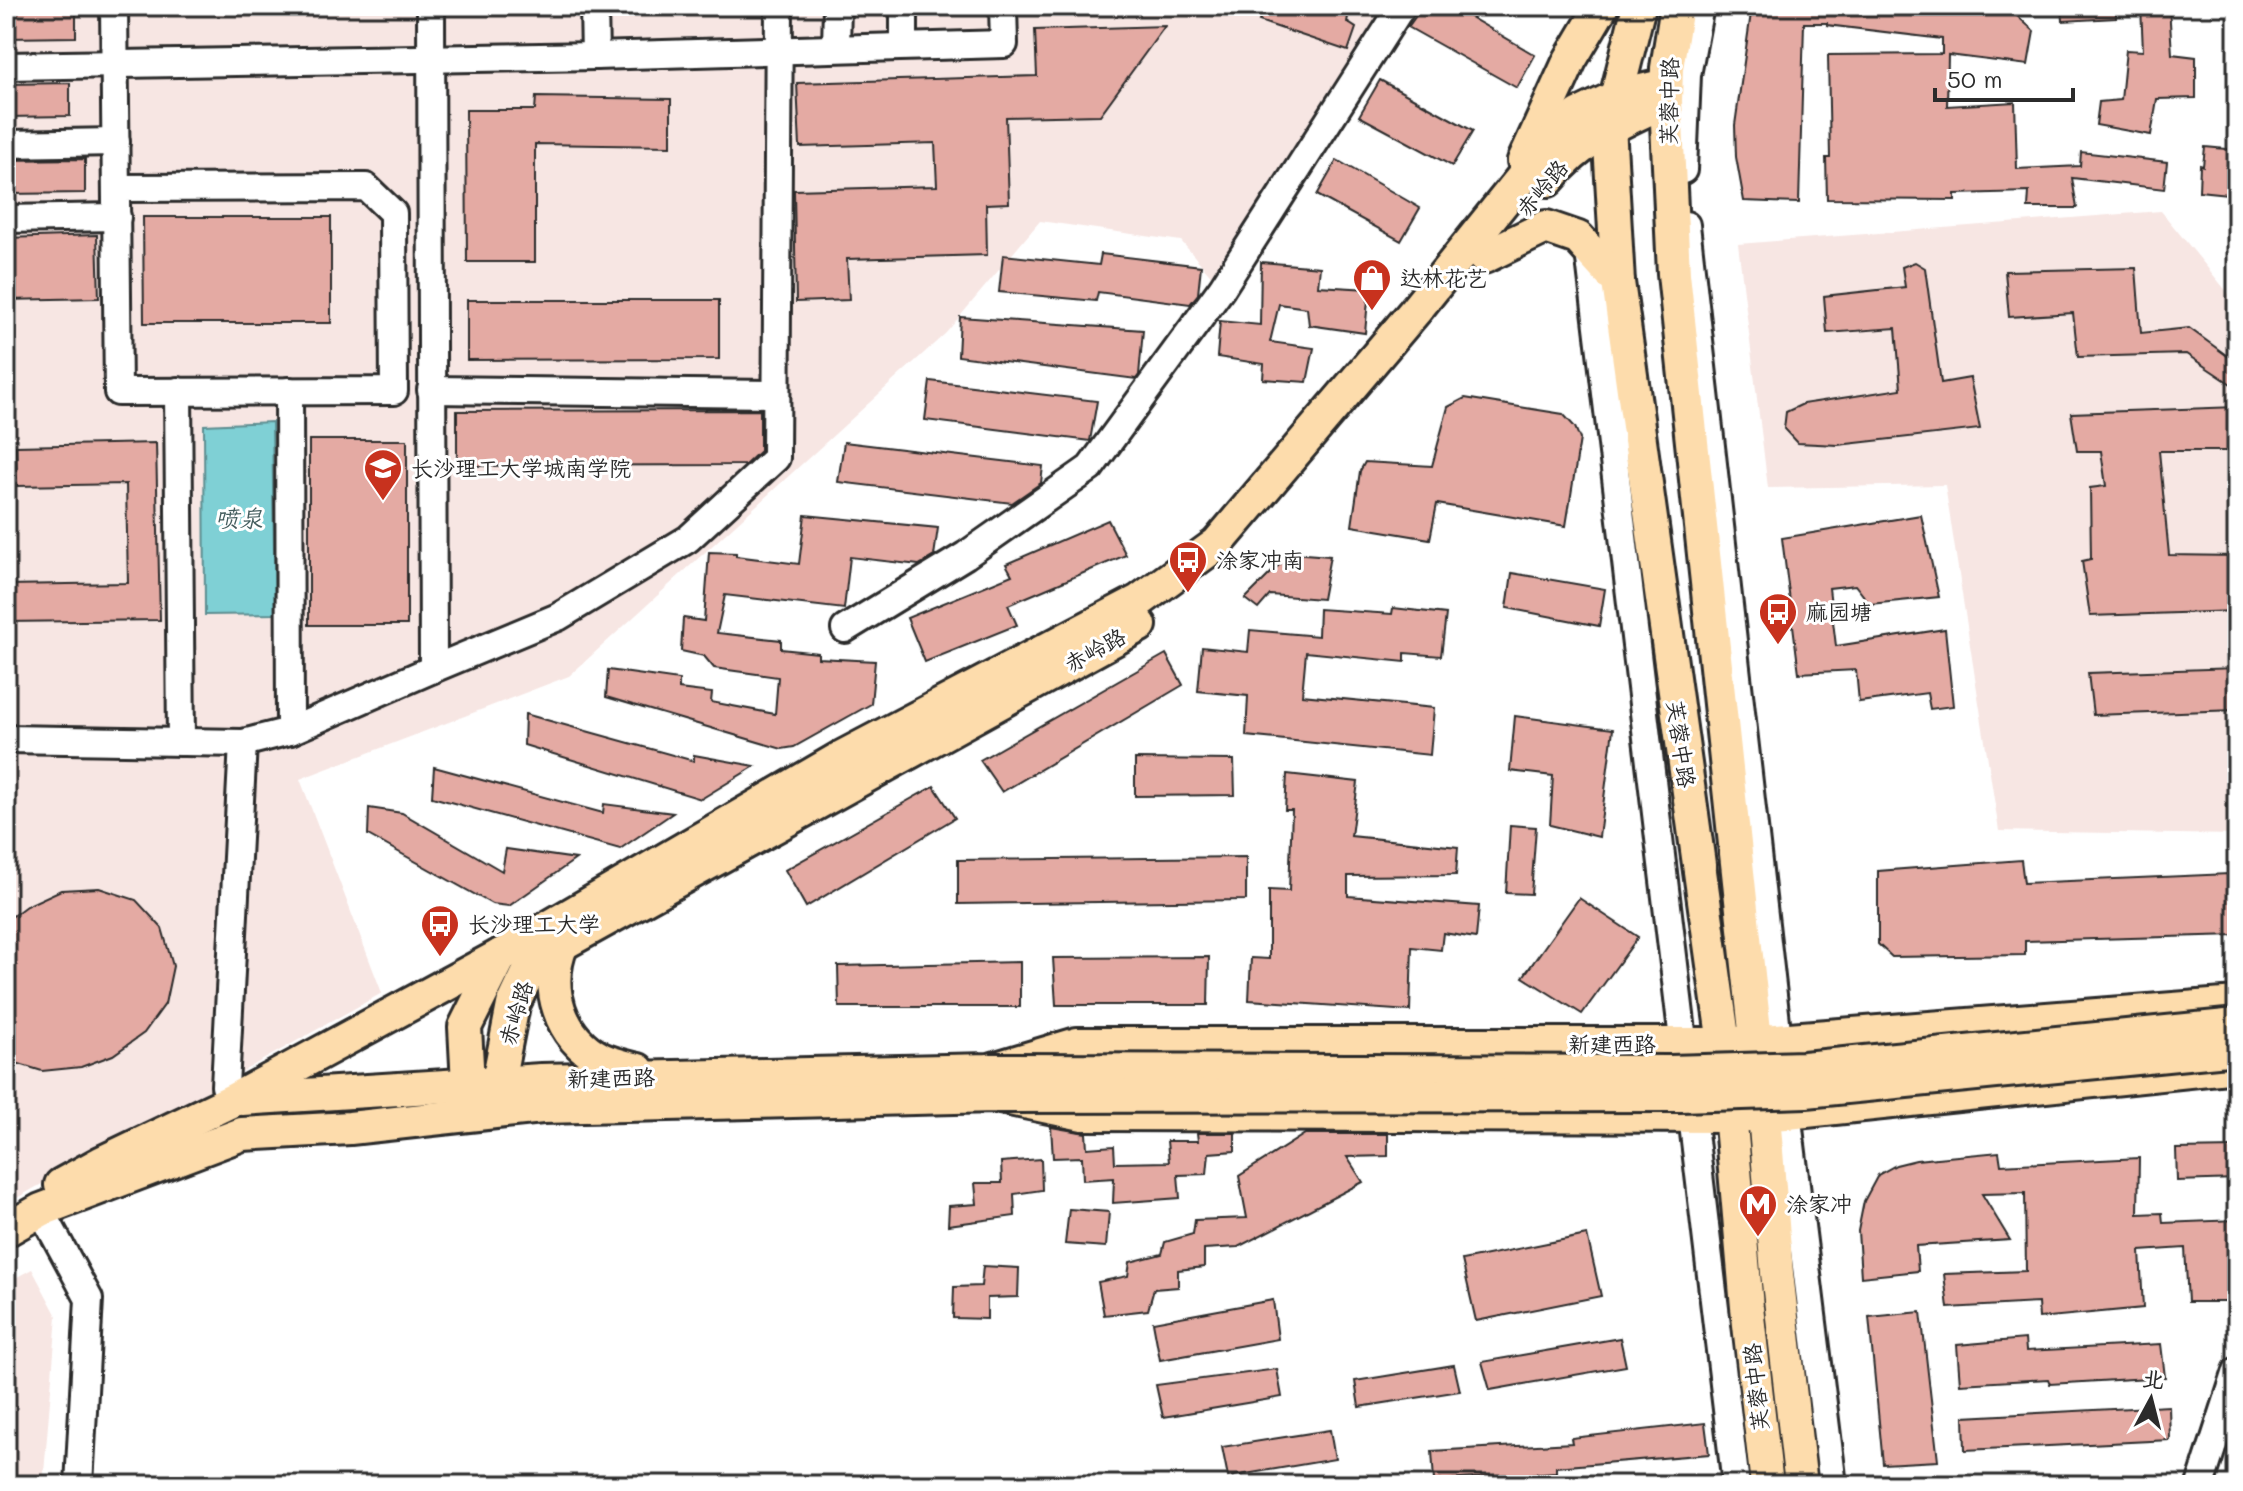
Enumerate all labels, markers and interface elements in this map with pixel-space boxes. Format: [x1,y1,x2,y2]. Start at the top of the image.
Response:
scale bar [1935,52,2073,102]
street label: 芙蓉中路 [1653,57,1684,145]
text: 50 m [1947,63,2003,94]
street label: 赤岭路 [1509,153,1574,222]
shop icon: 达林花艺 [1351,257,1393,312]
place label: 达林花艺 [1400,263,1488,292]
school or university icon: 长沙理工大学城南学院 [362,447,404,502]
place label: 长沙理工大学城南学院 [411,453,631,482]
water label: 喷泉 [215,502,263,533]
bus stop icon: 涂家冲南 [1167,539,1209,594]
place label: 涂家冲南 [1216,545,1304,574]
bus stop icon: 麻园塘 [1757,591,1799,646]
place label: 麻园塘 [1806,597,1872,626]
street label: 赤岭路 [1059,621,1131,678]
street label: 芙蓉中路 [1661,698,1702,790]
bus stop icon: 长沙理工大学 [419,903,461,958]
place label: 长沙理工大学 [468,909,600,938]
street label: 赤岭路 [492,977,539,1049]
street label: 新建西路 [1568,1029,1656,1058]
street label: 新建西路 [567,1062,655,1093]
metro station icon: 涂家冲 [1737,1183,1779,1238]
place label: 涂家冲 [1786,1189,1852,1218]
street label: 芙蓉中路 [1736,1342,1775,1432]
north arrow [2111,1359,2191,1439]
text: 北 [2141,1363,2166,1394]

